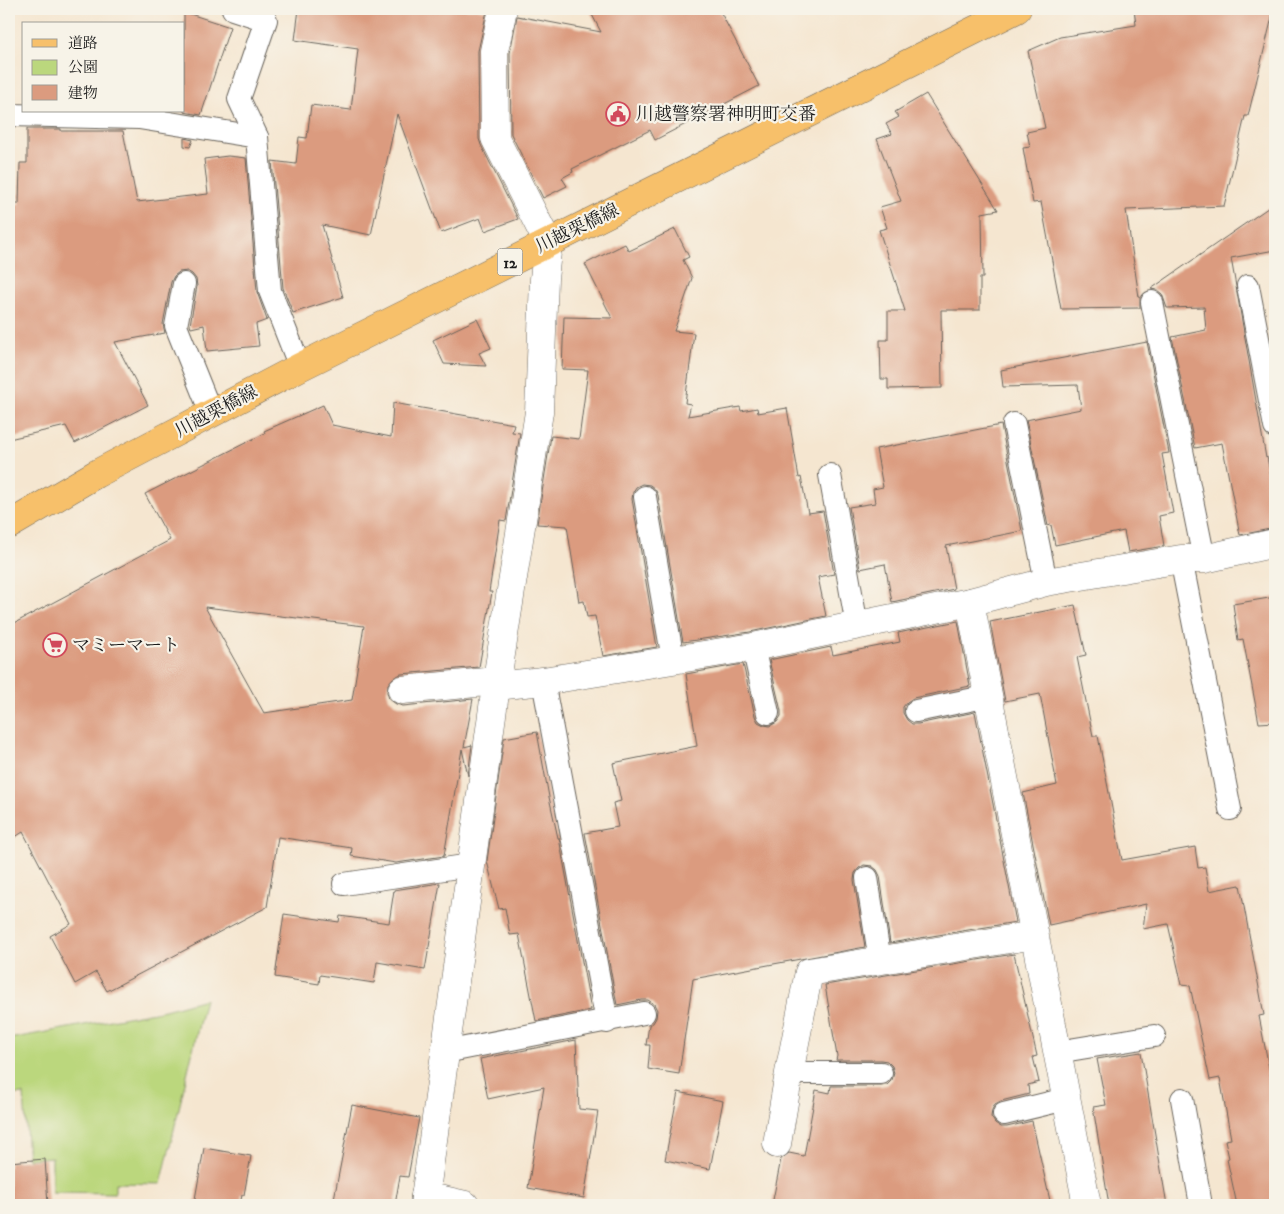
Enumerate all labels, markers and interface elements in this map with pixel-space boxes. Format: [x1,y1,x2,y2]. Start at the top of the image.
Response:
legend [22,22,185,112]
text: 道路 [68,34,98,53]
text: 公園 [68,58,98,77]
text: 建物 [68,84,98,103]
public building icon: 川越警察署神明町交番 [605,101,631,127]
place label: 川越警察署神明町交番 [636,104,816,126]
street label: 川越栗橋線 [532,199,623,259]
road number: 12 [498,248,522,276]
street label: 川越栗橋線 [172,381,261,443]
supermarket icon: マミーマート [42,632,68,658]
place label: マミーマート [72,635,180,657]

